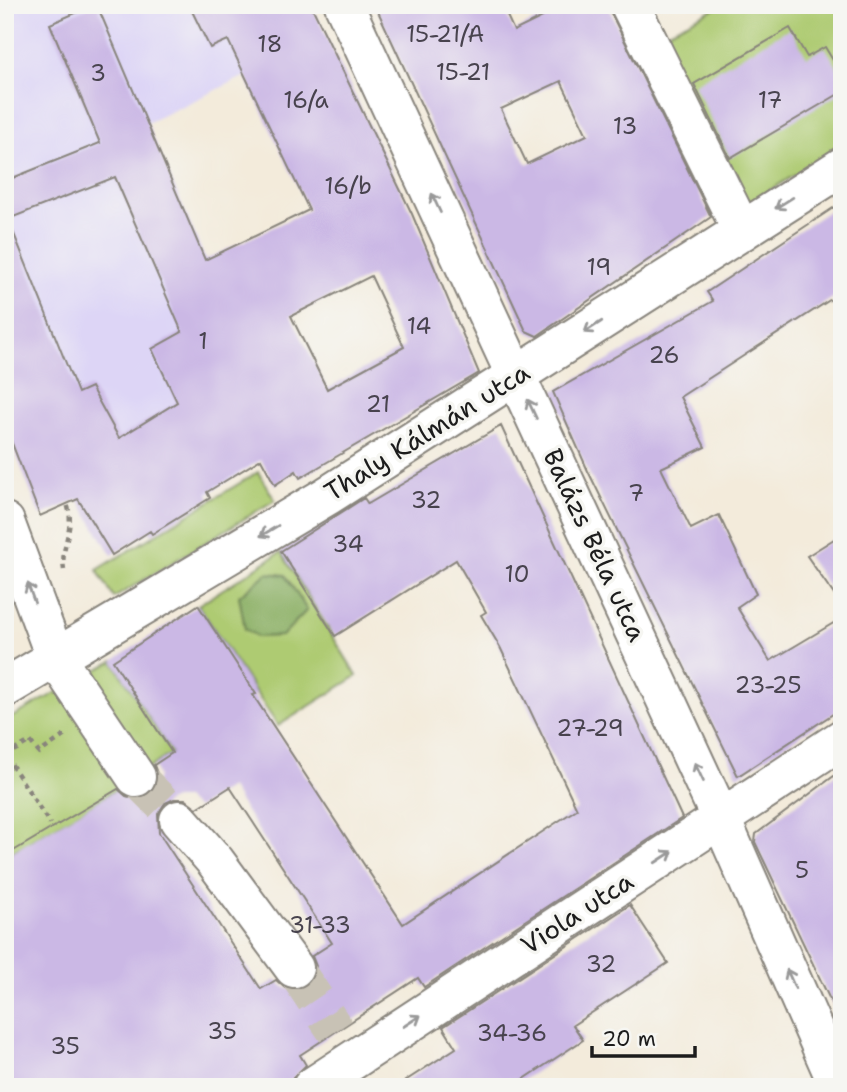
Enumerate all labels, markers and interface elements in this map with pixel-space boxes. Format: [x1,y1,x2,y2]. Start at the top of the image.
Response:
house number: 15-21/A [406,19,484,49]
house number: 18 [257,29,283,59]
house number: 15-21 [436,57,490,87]
house number: 3 [90,58,106,88]
house number: 16/a [283,85,329,115]
house number: 17 [758,85,782,115]
house number: 13 [613,111,637,141]
house number: 16/b [324,171,372,201]
one-way arrow [429,193,443,214]
one-way arrow [774,197,794,211]
house number: 19 [587,252,611,282]
house number: 14 [407,311,431,341]
one-way arrow [583,320,603,334]
house number: 1 [198,326,208,356]
house number: 26 [648,340,680,370]
street label: Thaly Kálmán utca [318,354,536,509]
house number: 21 [366,389,390,419]
one-way arrow [525,399,539,420]
street label: Balázs Béla utca [536,443,655,647]
house number: 7 [628,478,644,508]
house number: 32 [411,485,441,515]
one-way arrow [259,524,279,538]
house number: 34 [332,529,364,559]
house number: 10 [504,559,530,589]
one-way arrow [24,583,36,605]
house number: 23-25 [734,670,802,700]
house number: 27-29 [556,713,624,743]
one-way arrow [692,762,705,783]
one-way arrow [653,849,673,863]
house number: 5 [795,855,809,885]
street label: Viola utca [514,863,640,962]
house number: 31-33 [289,910,351,940]
house number: 32 [586,949,616,979]
one-way arrow [784,969,797,991]
one-way arrow [401,1014,421,1028]
scale bar [592,1015,695,1059]
house number: 35 [207,1016,237,1046]
house number: 34-36 [477,1018,547,1048]
text: 20 m [602,1025,656,1053]
house number: 35 [50,1031,80,1061]

